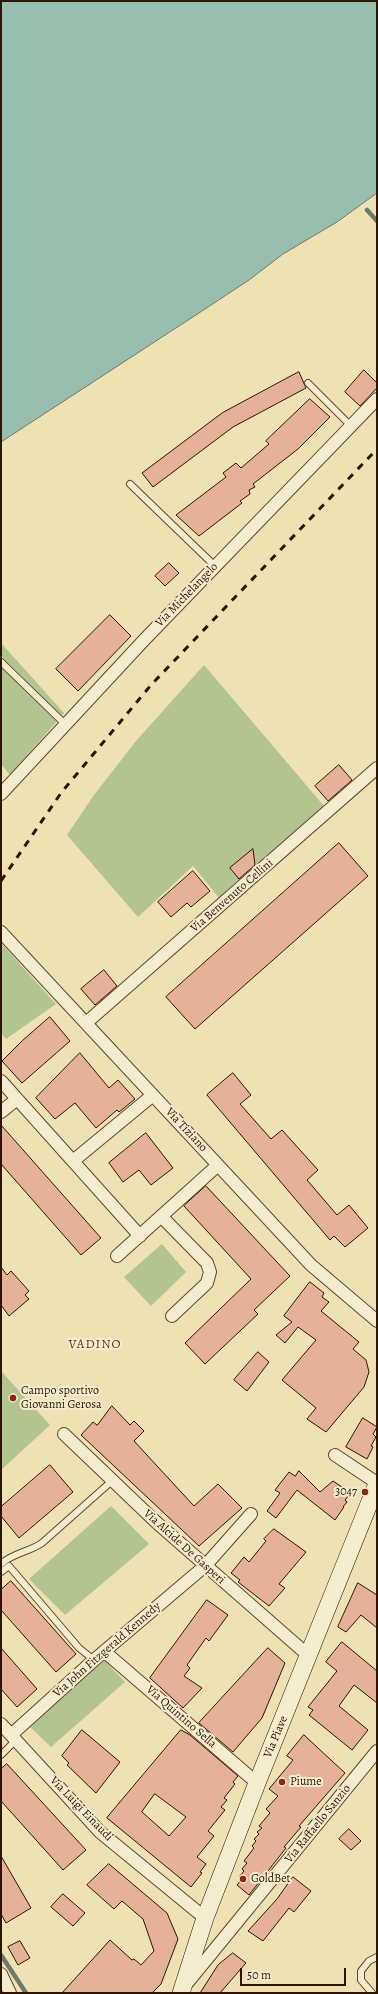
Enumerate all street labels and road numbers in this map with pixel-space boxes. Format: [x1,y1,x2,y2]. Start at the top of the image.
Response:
street label: Via Michelangelo [153,560,221,630]
street label: Via Benvenuto Cellini [188,856,276,936]
street label: Via Tiziano [162,1105,210,1155]
street label: Via Alcide De Gasperi [140,1507,228,1587]
street label: Via John Fitzgerald Kennedy [50,1599,164,1701]
street label: Via Quintino Sella [143,1683,219,1751]
street label: Via Piave [261,1714,291,1760]
street label: Via Luigi Einaudi [46,1774,116,1844]
street label: Via Raffaello Sanzio [282,1782,354,1866]

